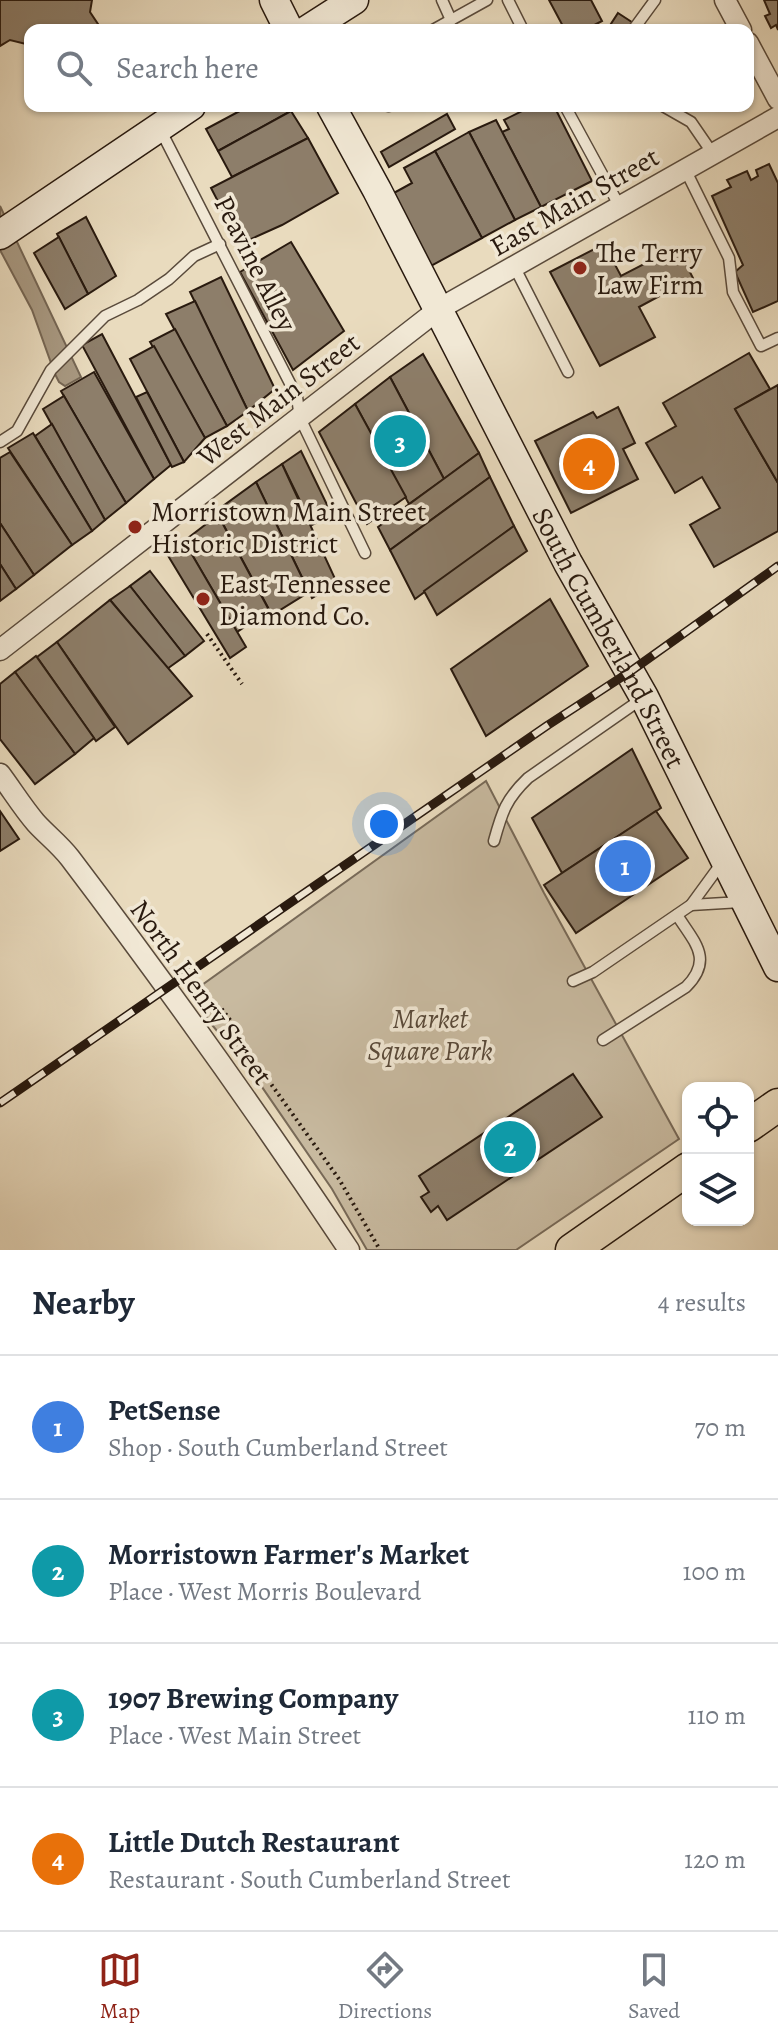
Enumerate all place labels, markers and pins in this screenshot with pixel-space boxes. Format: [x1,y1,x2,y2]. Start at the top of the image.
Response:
place label: The Terry Law Firm [596,234,704,304]
marker: The Terry Law Firm [571,259,589,277]
pin: 3 [374,411,426,471]
pin: 4 [563,434,615,494]
place label: Morristown Main Street Historic District [151,493,426,563]
marker: Morristown Main Street Historic District [126,518,144,536]
place label: East Tennessee Diamond Co. [219,565,391,635]
marker: East Tennessee Diamond Co. [194,590,212,608]
pin: 1 [599,836,651,896]
pin: 2 [484,1117,536,1177]

